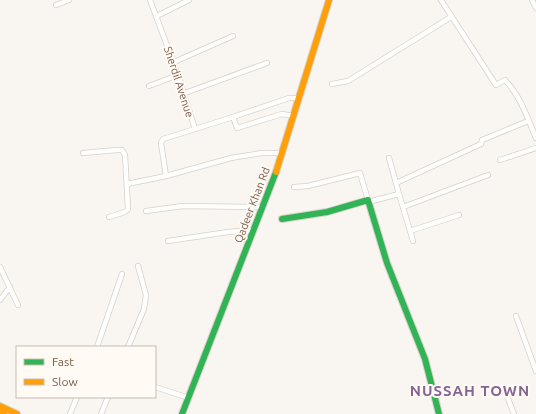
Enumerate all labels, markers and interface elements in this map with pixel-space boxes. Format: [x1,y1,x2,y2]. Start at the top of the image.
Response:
street label: Sherdil Avenue [162,45,196,119]
street label: Qadeer Khan Rd [232,165,272,245]
legend [16,346,156,398]
text: Fast [52,355,74,368]
text: Slow [52,375,78,388]
district label: NUSSAH TOWN [410,382,530,399]

